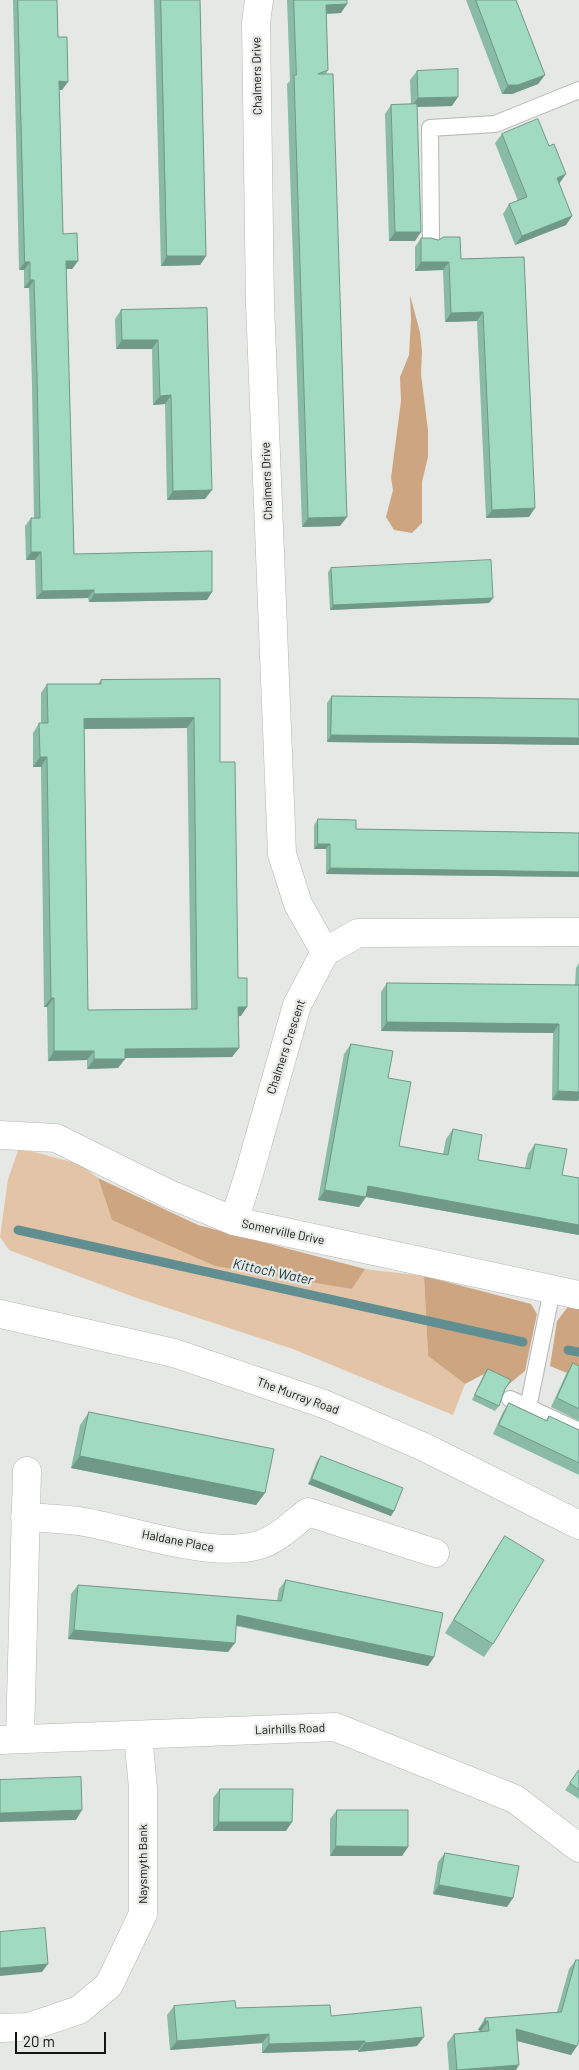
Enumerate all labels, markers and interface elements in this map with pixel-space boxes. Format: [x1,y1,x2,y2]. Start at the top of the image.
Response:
street label: Chalmers Drive [249,37,265,115]
street label: Chalmers Drive [258,442,276,520]
street label: Chalmers Crescent [264,998,308,1096]
street label: Somerville Drive [240,1216,326,1248]
water label: Kittoch Water [231,1255,315,1289]
street label: The Murray Road [255,1374,341,1418]
street label: Haldane Place [141,1527,215,1555]
street label: Lairhills Road [255,1721,325,1737]
street label: Naysmyth Bank [136,1824,150,1904]
scale bar [18,2022,109,2054]
text: 20 m [23,2032,55,2050]

